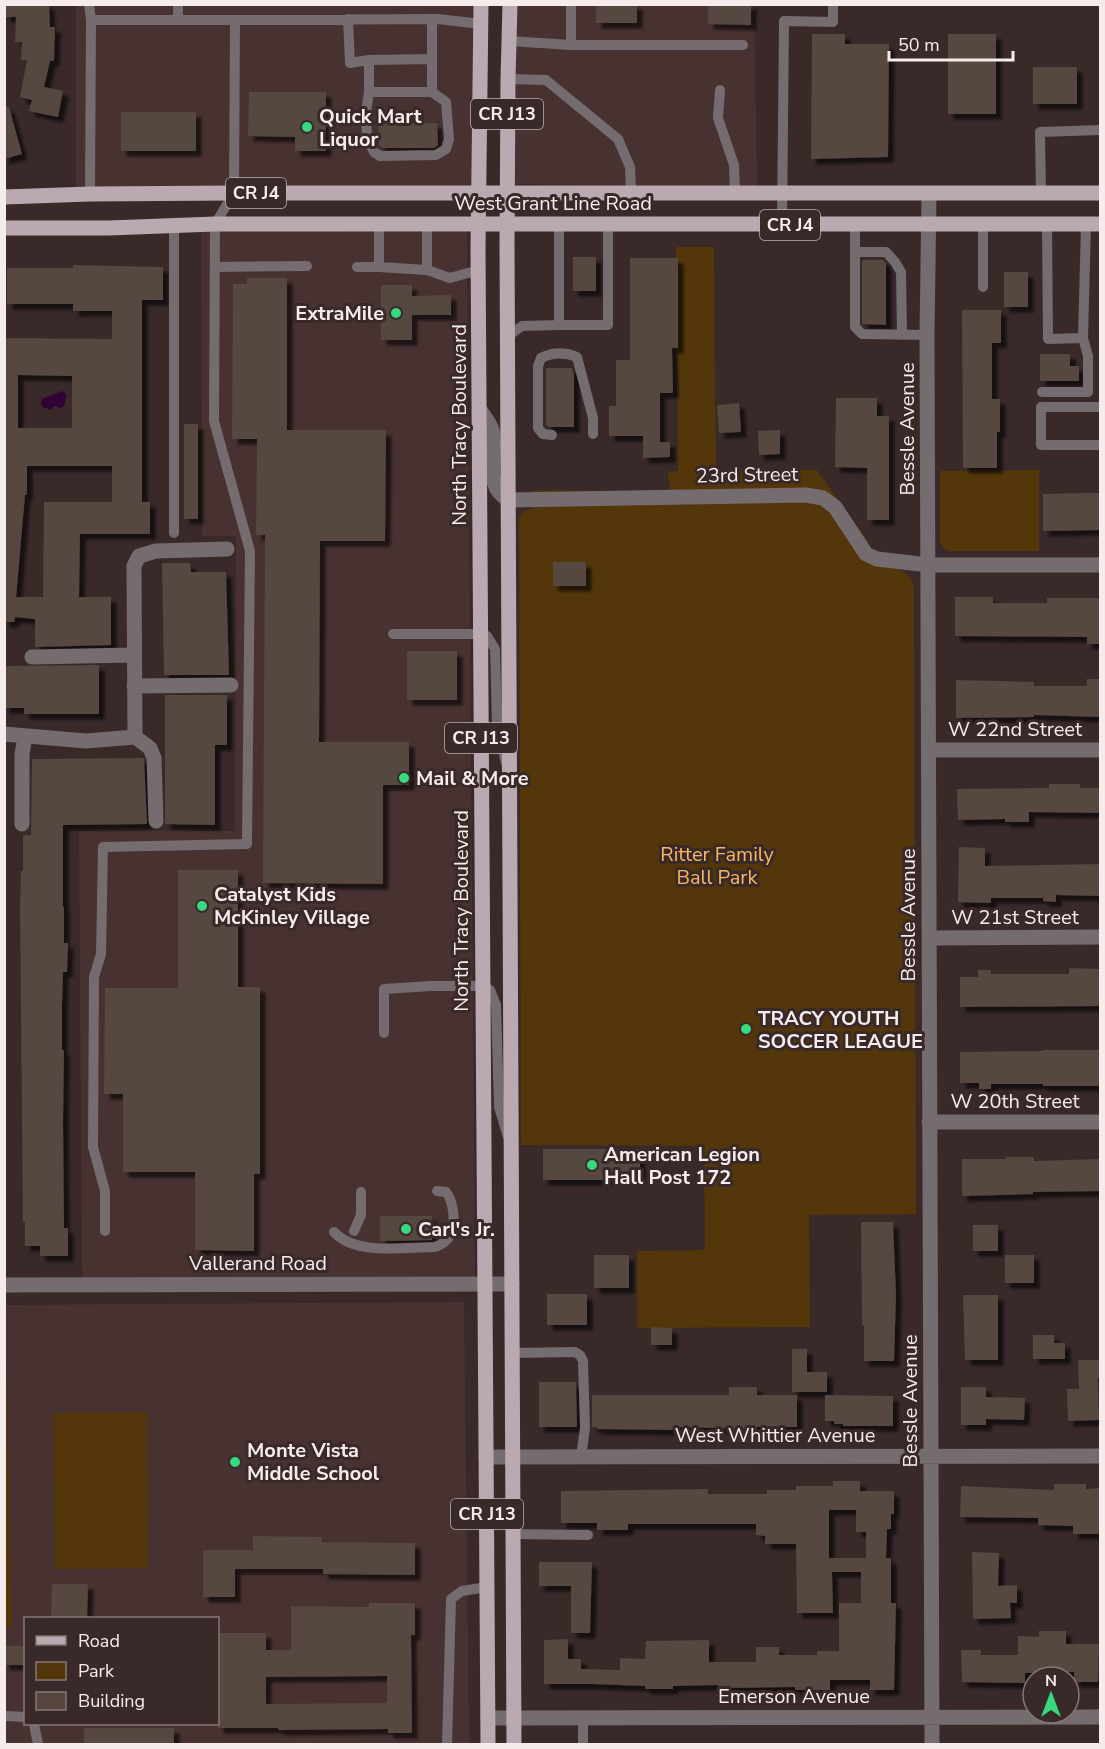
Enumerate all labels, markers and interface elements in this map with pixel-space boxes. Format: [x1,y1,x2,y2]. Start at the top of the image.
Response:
scale bar [889,24,1014,62]
text: 50 m [898,33,940,57]
road number: CR J13 [471,99,543,129]
place label: Quick Mart Liquor [319,103,422,153]
marker: Quick Mart Liquor [300,120,314,134]
road number: CR J4 [226,178,286,208]
street label: West Grant Line Road [454,190,652,217]
road number: CR J4 [760,210,820,240]
place label: ExtraMile [295,300,384,327]
marker: ExtraMile [389,306,403,320]
street label: North Tracy Boulevard [446,324,473,526]
street label: Bessle Avenue [894,362,921,496]
street label: 23rd Street [696,461,799,489]
street label: W 22nd Street [948,716,1083,743]
road number: CR J13 [445,723,517,753]
place label: Mail & More [416,765,529,792]
marker: Mail & More [397,771,411,785]
street label: North Tracy Boulevard [448,810,475,1012]
park label: Ritter Family Ball Park [660,841,774,891]
street label: Bessle Avenue [895,848,922,982]
place label: Catalyst Kids McKinley Village [214,881,370,931]
marker: Catalyst Kids McKinley Village [195,899,209,913]
street label: W 21st Street [951,904,1080,931]
place label: TRACY YOUTH SOCCER LEAGUE [758,1005,923,1055]
marker: TRACY YOUTH SOCCER LEAGUE [739,1022,753,1036]
street label: W 20th Street [950,1088,1081,1115]
place label: American Legion Hall Post 172 [604,1141,760,1191]
marker: American Legion Hall Post 172 [585,1158,599,1172]
place label: Carl's Jr. [418,1216,495,1243]
marker: Carl's Jr. [399,1222,413,1236]
street label: Vallerand Road [188,1250,327,1277]
street label: Bessle Avenue [897,1334,924,1468]
street label: West Whittier Avenue [675,1422,875,1449]
place label: Monte Vista Middle School [247,1437,380,1487]
marker: Monte Vista Middle School [228,1455,242,1469]
road number: CR J13 [451,1499,523,1529]
legend [24,1617,219,1725]
text: Road [78,1629,120,1653]
text: Park [78,1659,115,1683]
north arrow [1021,1665,1081,1725]
text: N [1045,1670,1057,1692]
street label: Emerson Avenue [718,1683,870,1710]
text: Building [78,1689,145,1713]

